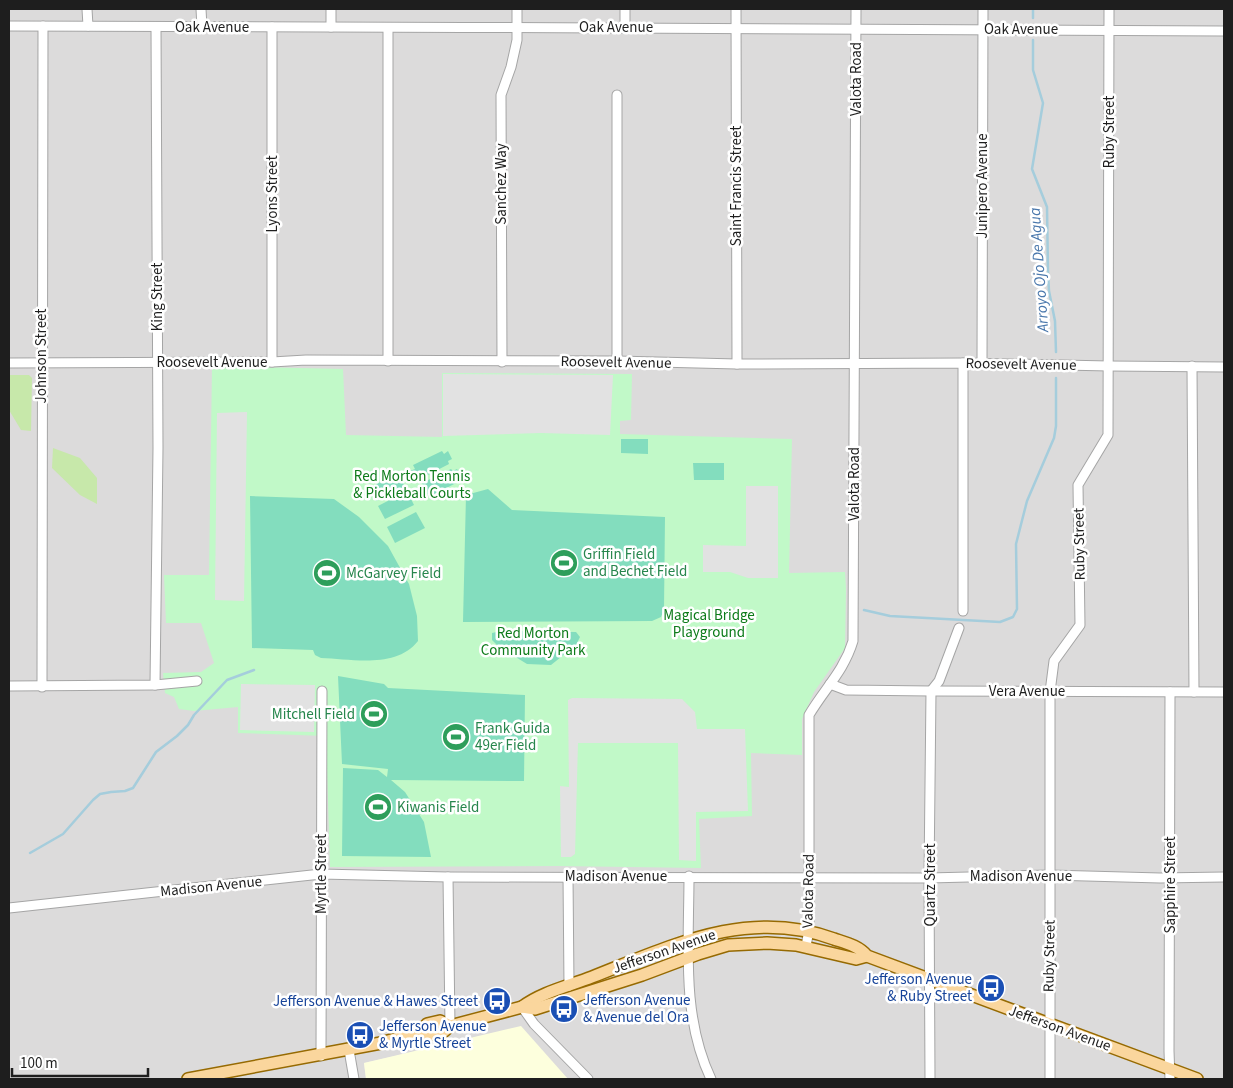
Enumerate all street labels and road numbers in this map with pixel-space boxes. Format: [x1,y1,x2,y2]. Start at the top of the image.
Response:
street label: Oak Avenue [175,17,249,38]
street label: Oak Avenue [579,17,653,38]
street label: Oak Avenue [984,19,1058,40]
street label: Valota Road [846,42,867,116]
street label: Ruby Street [1099,96,1120,168]
street label: Saint Francis Street [726,126,747,246]
street label: Junipero Avenue [972,133,993,239]
street label: Sanchez Way [491,143,512,225]
street label: Lyons Street [262,156,283,232]
street label: King Street [147,263,168,331]
street label: Johnson Street [31,309,52,403]
street label: Roosevelt Avenue [560,351,672,374]
street label: Roosevelt Avenue [157,352,267,373]
street label: Roosevelt Avenue [965,353,1077,376]
street label: Valota Road [844,447,865,521]
street label: Ruby Street [1068,508,1091,580]
street label: Vera Avenue [989,681,1065,702]
street label: Myrtle Street [311,834,332,914]
street label: Sapphire Street [1160,836,1181,934]
street label: Quartz Street [920,844,941,926]
street label: Valota Road [797,854,820,928]
street label: Madison Avenue [565,866,667,887]
street label: Madison Avenue [970,866,1072,887]
street label: Madison Avenue [159,871,263,902]
street label: Ruby Street [1038,920,1061,992]
street label: Jefferson Avenue [610,924,718,979]
street label: Jefferson Avenue [1006,1000,1114,1057]

